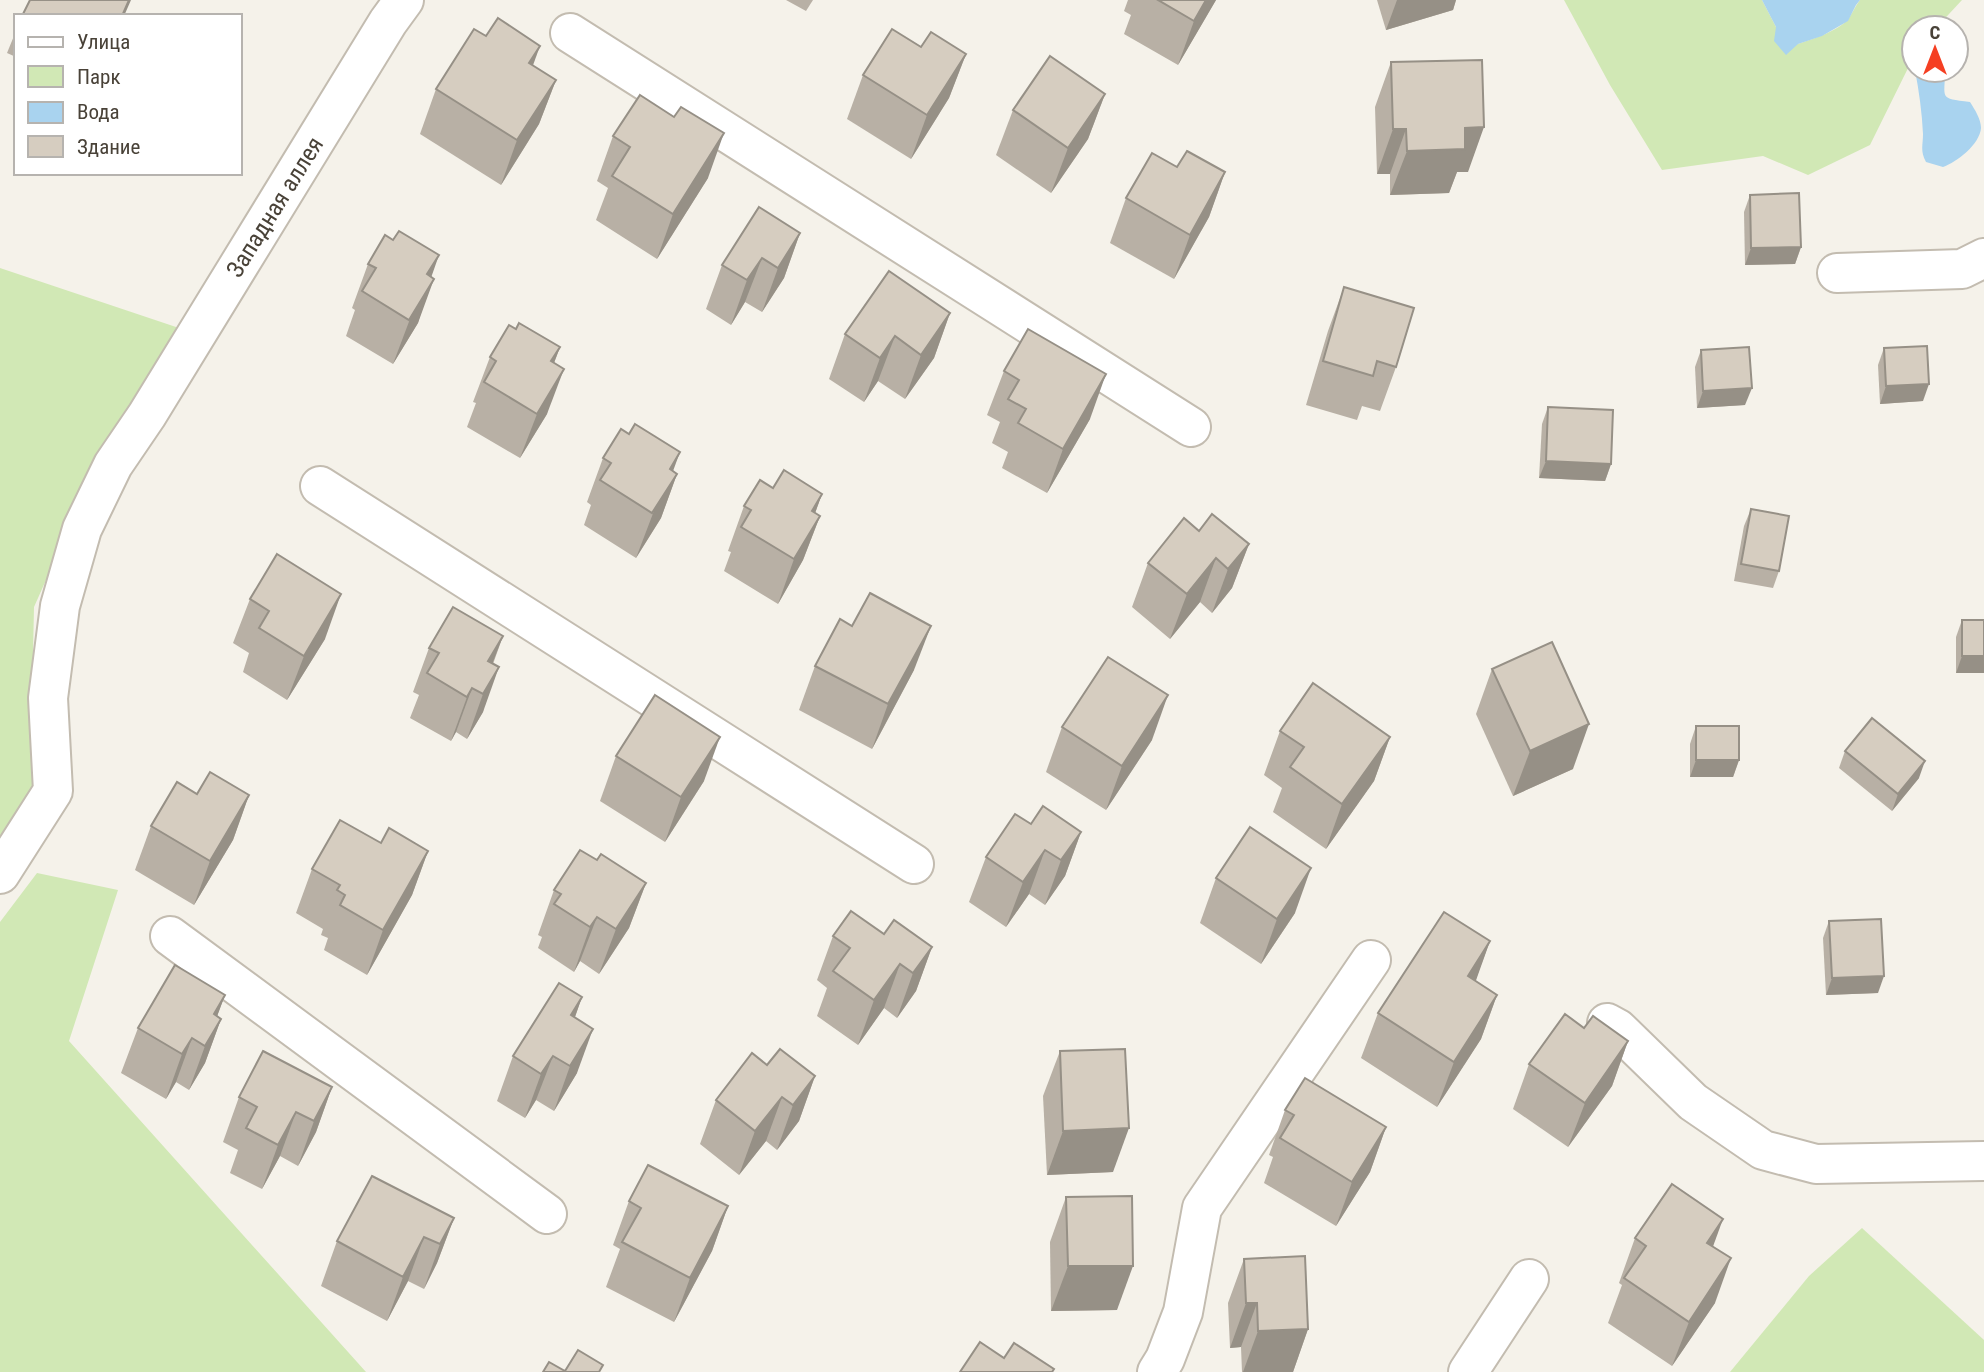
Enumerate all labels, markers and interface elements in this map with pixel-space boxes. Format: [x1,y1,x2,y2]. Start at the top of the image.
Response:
legend [14,14,242,175]
north arrow [1900,14,1970,84]
text: С [1930,21,1941,44]
text: Улица [77,30,130,54]
text: Парк [77,65,121,89]
text: Вода [77,100,120,124]
street label: Западная аллея [221,132,329,282]
text: Здание [77,135,141,159]

